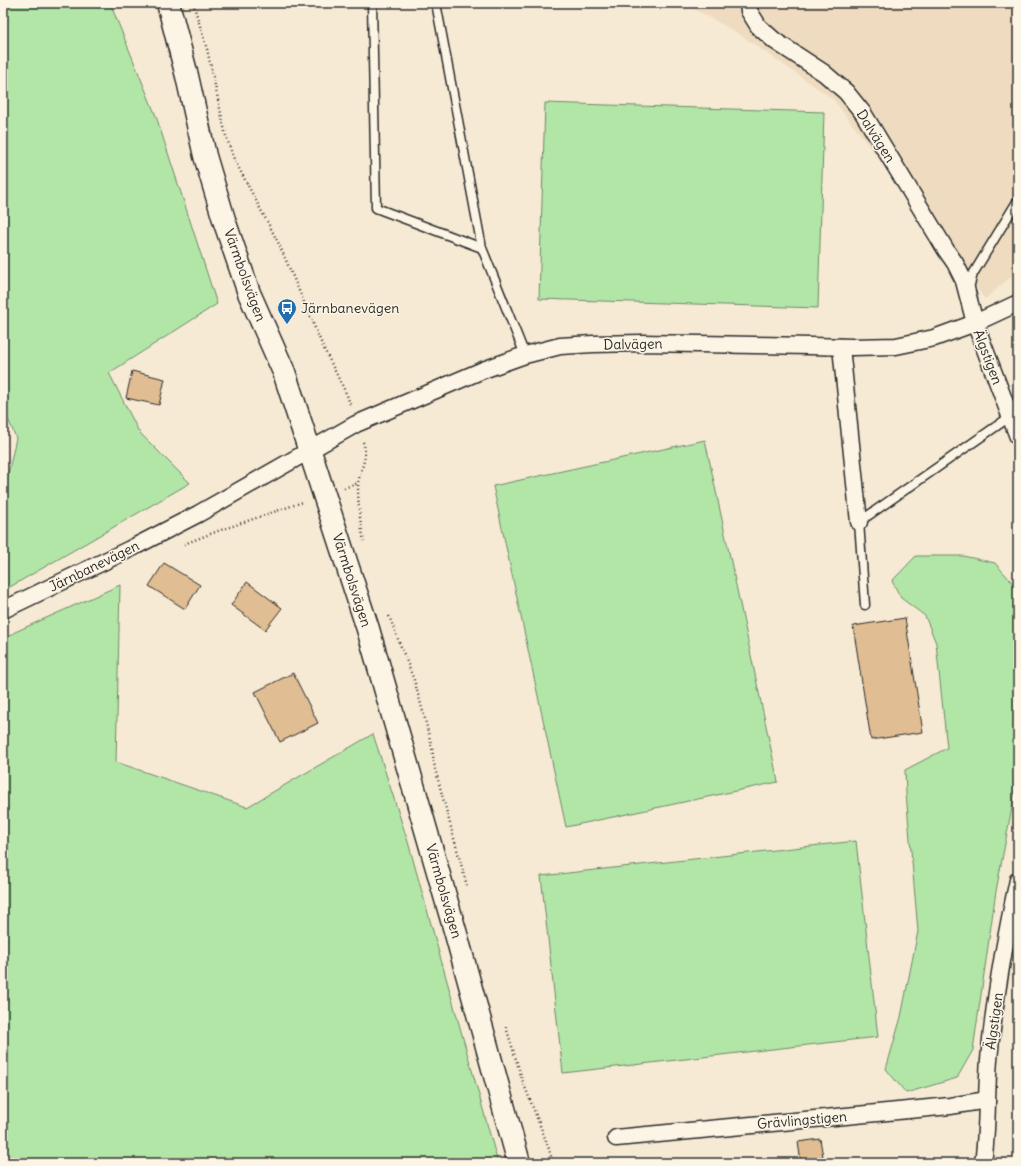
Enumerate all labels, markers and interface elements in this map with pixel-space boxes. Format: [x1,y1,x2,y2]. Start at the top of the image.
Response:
street label: Dalvägen [853,106,899,166]
street label: Värmbolsvägen [220,226,270,324]
bus stop icon: Järnbanevägen [276,297,298,325]
place label: Järnbanevägen [301,299,399,317]
street label: Älgstigen [969,327,1007,387]
street label: Dalvägen [603,334,663,354]
street label: Värmbolsvägen [328,531,376,629]
street label: Järnbanevägen [46,536,142,596]
street label: Värmbolsvägen [422,842,466,940]
street label: Älgstigen [981,991,1007,1051]
street label: Grävlingstigen [756,1107,848,1133]

